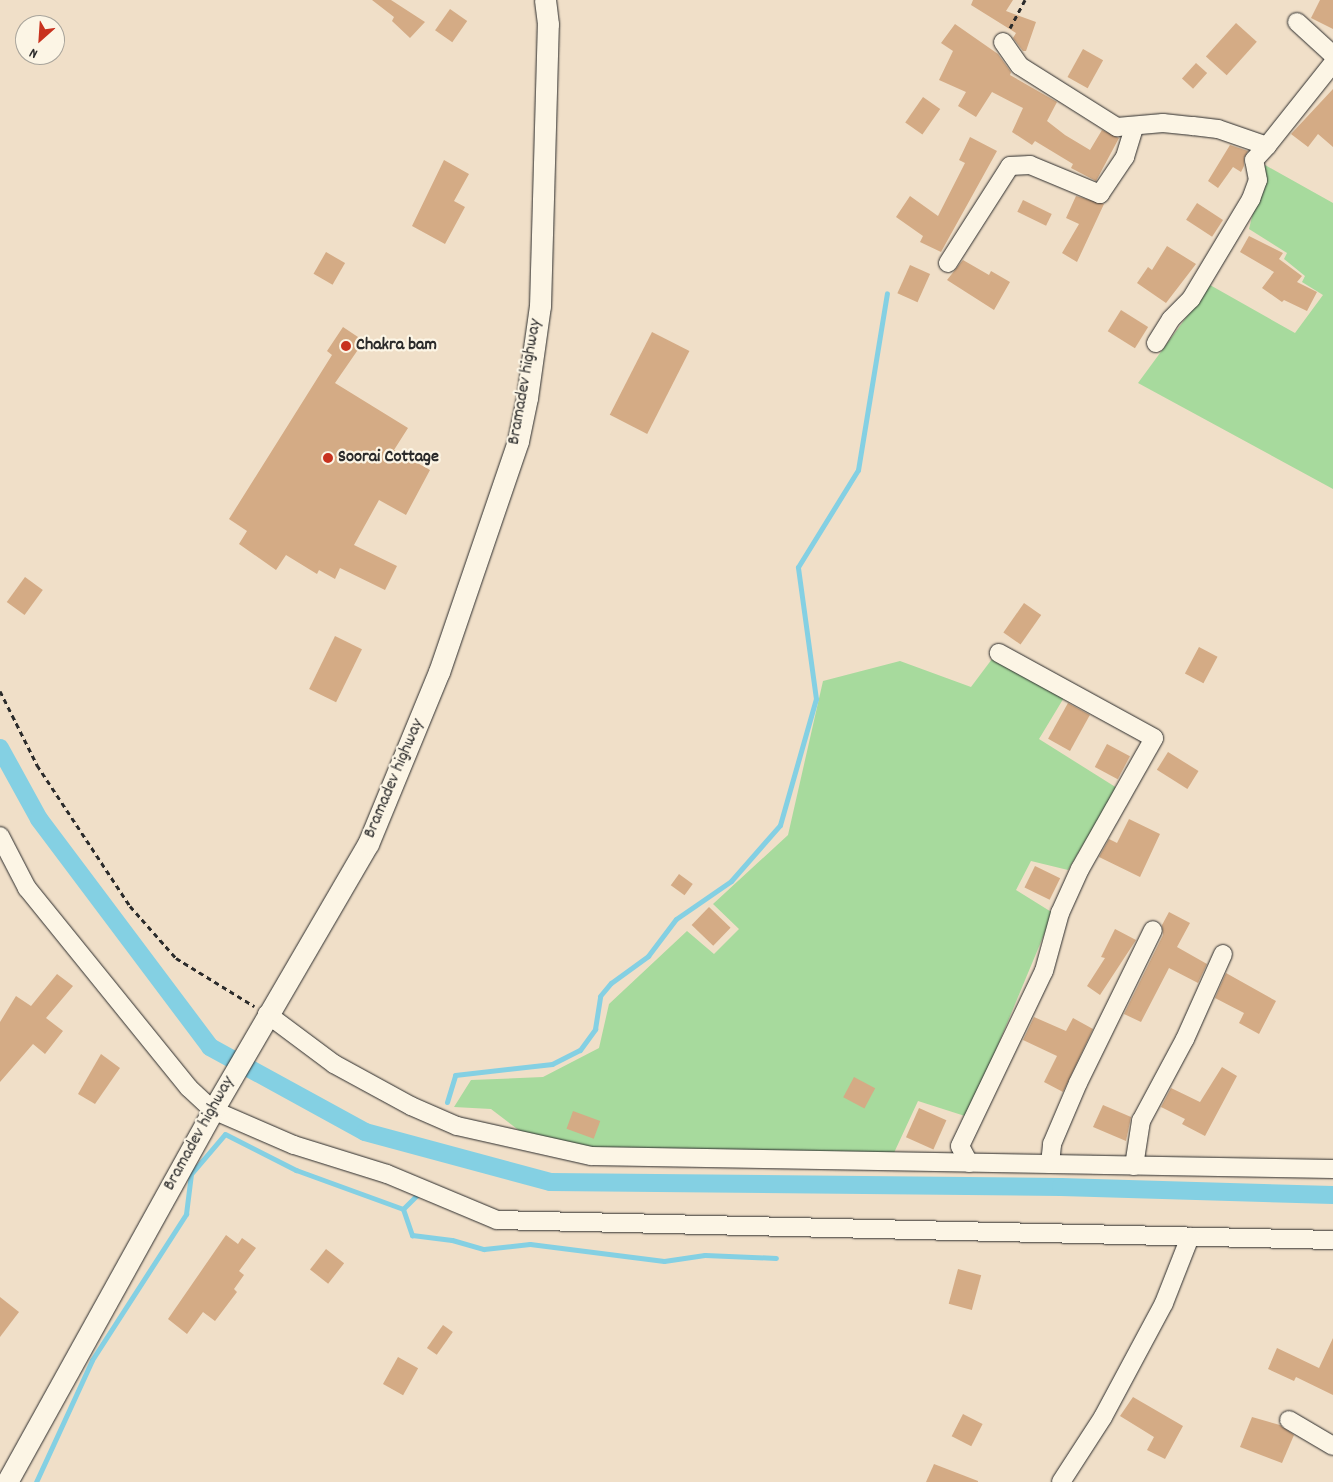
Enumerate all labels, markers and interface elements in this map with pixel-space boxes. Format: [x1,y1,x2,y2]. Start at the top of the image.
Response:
north arrow [15,15,65,65]
text: N [26,42,41,63]
street label: Bramadev highway [504,317,548,447]
place label: Chakra bam [356,335,437,357]
marker: Chakra bam [340,340,352,352]
place label: Soorai Cottage [338,447,439,469]
marker: Soorai Cottage [322,452,334,464]
street label: Bramadev highway [360,716,430,842]
street label: Bramadev highway [160,1073,240,1195]

